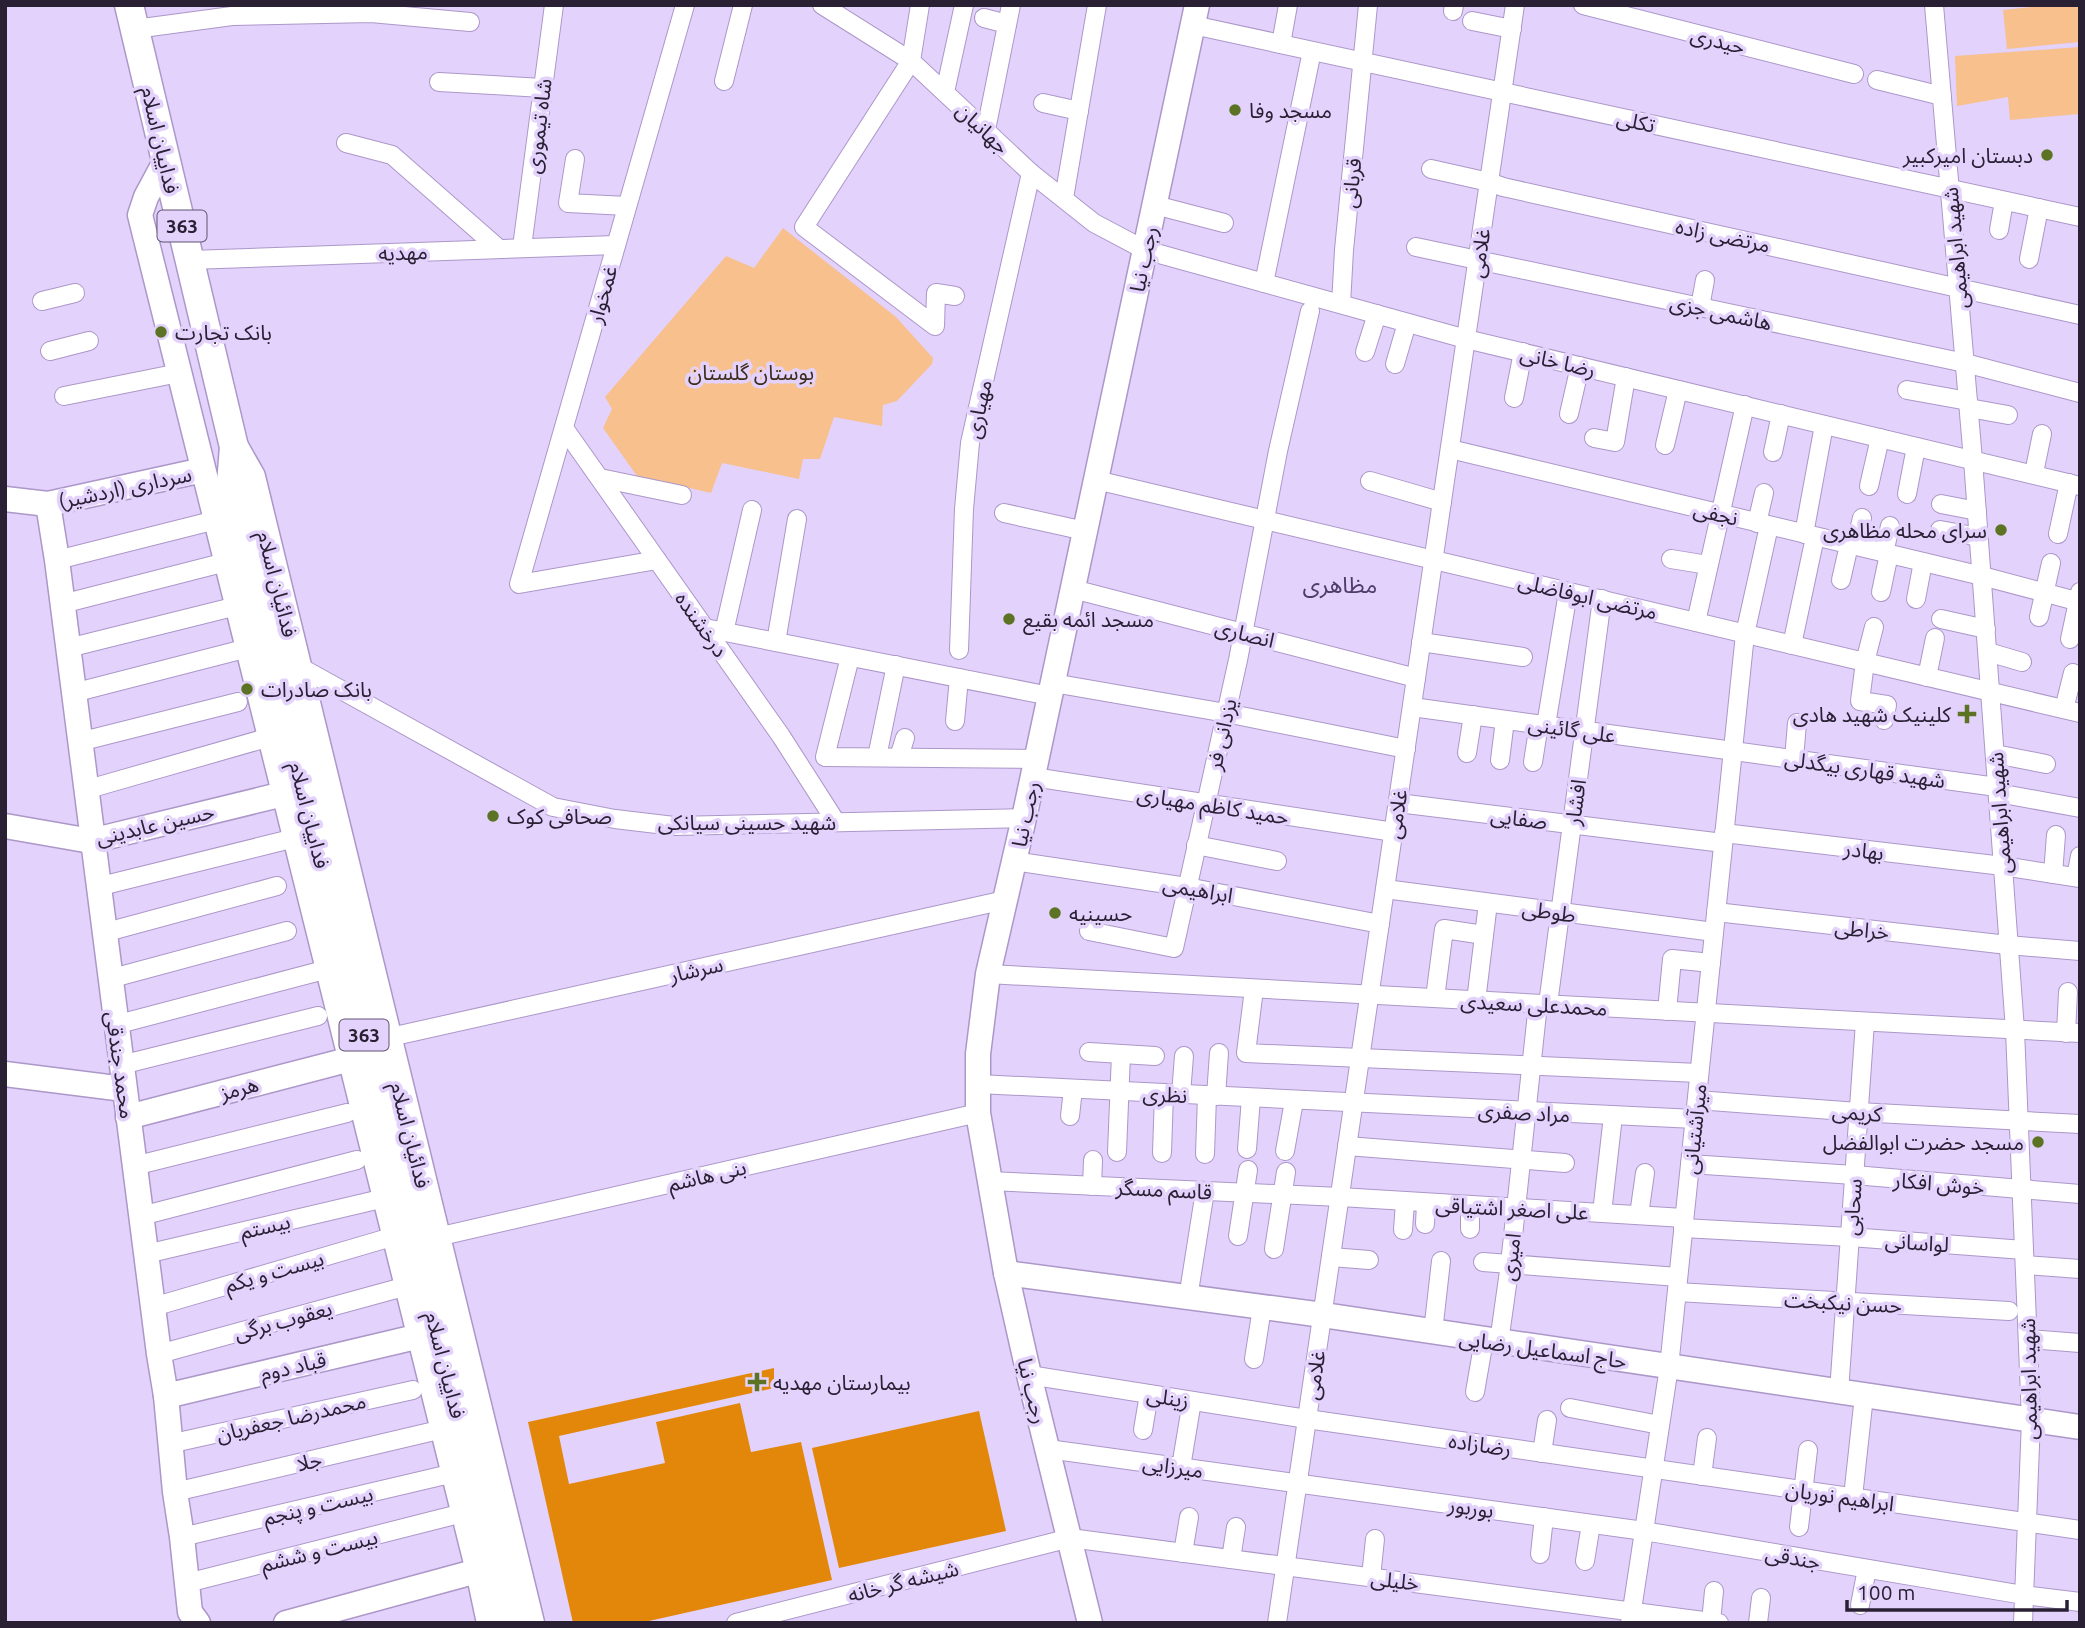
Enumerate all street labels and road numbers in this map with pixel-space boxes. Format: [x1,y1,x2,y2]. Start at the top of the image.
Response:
street label: حیدری [1688,22,1748,59]
street label: شاه تیموری [520,77,557,175]
street label: فداییان اسلام [132,84,185,197]
street label: جهانیان [951,98,1014,159]
street label: تکلی [1614,105,1657,138]
street label: قربانی [1336,157,1367,209]
street label: شهید ابراهیمی [1938,186,1973,310]
road number: 363 [158,210,206,242]
street label: مرتضی زاده [1673,213,1772,258]
street label: رجب نیا [1124,224,1163,294]
street label: غلامی [1464,227,1495,279]
street label: مهدیه [378,239,428,266]
street label: غمخوار [582,262,623,327]
street label: هاشمی جزی [1668,289,1774,335]
street label: رضا خانی [1518,341,1598,382]
street label: مهیاری [960,378,997,441]
street label: سرداری (اردشیر) [56,461,194,514]
street label: نجفی [1691,496,1741,531]
street label: فدائیان اسلام [248,528,303,641]
street label: مرتضی ابوفاضلی [1516,568,1660,625]
street label: درخشنده [670,587,733,662]
street label: انصاری [1213,614,1277,653]
street label: یزدانی فر [1201,696,1242,773]
street label: علی گائینی [1527,711,1617,748]
street label: شهید قهاری بیگدلی [1783,746,1947,793]
street label: شهید ابراهیمی [1983,751,2016,875]
street label: فداییان اسلام [280,759,335,872]
street label: افشار [1560,778,1591,828]
street label: رجب نیا [1006,779,1045,849]
street label: حمید کاظم مهیاری [1135,781,1291,833]
street label: غلامی [1381,788,1412,840]
street label: حسین عابدینی [94,799,217,850]
street label: صفایی [1489,803,1549,834]
street label: شهید حسینی سیانکی [658,810,836,835]
street label: بهادر [1842,836,1885,865]
street label: ابراهیمی [1161,871,1235,908]
street label: طوطی [1521,895,1577,928]
street label: خراطی [1833,914,1891,945]
street label: سرشار [666,951,725,988]
street label: محمدعلی سعیدی [1460,988,1608,1021]
street label: محمد جندقی [101,1010,140,1120]
road number: 363 [340,1020,388,1050]
street label: هرمز [216,1071,261,1106]
street label: فدائیان اسلام [381,1079,436,1192]
street label: نظری [1142,1081,1188,1108]
street label: میرآشتیانی [1677,1083,1712,1176]
street label: مراد صفری [1477,1098,1571,1127]
street label: کریمی [1831,1098,1883,1127]
street label: بنی هاشم [666,1154,749,1200]
street label: خوش افکار [1891,1167,1986,1200]
street label: قاسم مسگر [1114,1174,1213,1208]
street label: سحابی [1838,1178,1867,1236]
street label: علی اصغر اشتیاقی [1435,1192,1589,1225]
street label: بیستم [237,1209,293,1247]
street label: لواسانی [1884,1228,1950,1257]
street label: امیری [1495,1232,1526,1282]
street label: بیست و یکم [222,1245,327,1300]
street label: حسن نیکبخت [1783,1287,1903,1318]
street label: یعقوب برگی [231,1295,335,1346]
street label: فداییان اسلام [416,1309,471,1422]
street label: شهید ابراهیمی [2015,1318,2042,1440]
street label: حاج اسماعیل رضایی [1457,1325,1628,1377]
street label: قباد دوم [258,1347,330,1390]
street label: غلامی [1299,1349,1330,1401]
street label: رجب نیا [1012,1356,1053,1426]
street label: زینلی [1145,1382,1191,1413]
street label: محمدرضا جعفریان [214,1388,368,1447]
street label: رضازاده [1447,1428,1513,1461]
street label: جلا [294,1447,324,1475]
street label: میرزایی [1141,1450,1205,1483]
street label: ابراهیم نوریان [1784,1477,1896,1519]
street label: بیست و پنجم [261,1481,376,1533]
street label: بوربور [1445,1492,1495,1523]
street label: بیست و ششم [258,1524,381,1580]
street label: جندقی [1763,1540,1822,1575]
street label: شیشه گر خانه [845,1556,961,1607]
street label: خلیلی [1369,1565,1420,1596]

